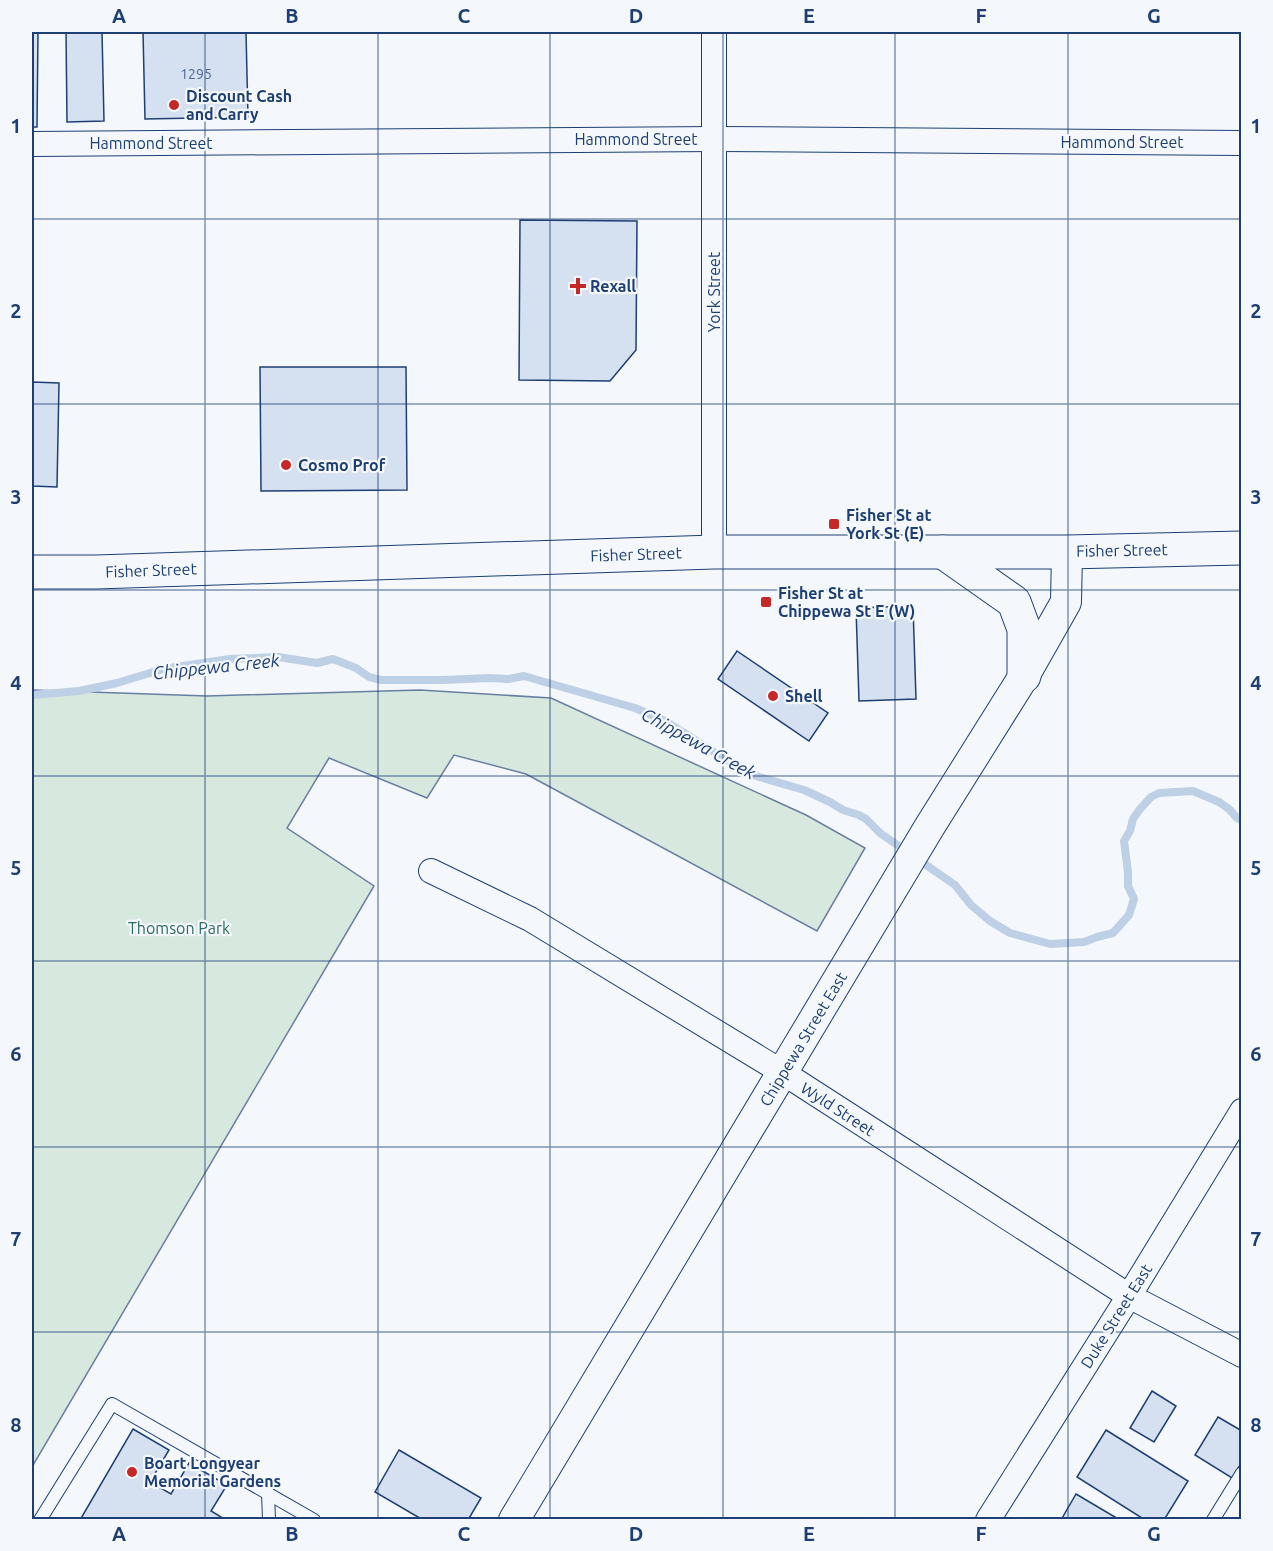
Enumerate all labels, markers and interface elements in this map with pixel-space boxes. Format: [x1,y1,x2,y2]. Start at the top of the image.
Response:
text: A [112,4,126,27]
text: B [285,4,299,27]
text: C [458,4,471,27]
text: D [629,4,643,27]
text: E [803,4,815,27]
text: F [975,4,987,27]
text: G [1147,4,1161,27]
house number: 1295 [180,66,212,82]
place label: Discount Cash and Carry [186,87,292,123]
marker: Discount Cash and Carry [167,98,181,112]
text: 1 [10,114,22,137]
text: 1 [1250,114,1262,137]
street label: Hammond Street [574,130,698,148]
street label: Hammond Street [1060,133,1184,151]
street label: Hammond Street [89,134,213,152]
street label: York Street [705,251,723,332]
place label: Rexall [590,277,636,295]
marker: Rexall [571,279,585,293]
text: 2 [10,299,22,322]
text: 2 [1250,299,1262,322]
place label: Cosmo Prof [298,456,386,474]
marker: Cosmo Prof [279,458,293,472]
text: 3 [10,485,22,508]
text: 3 [1250,485,1262,508]
place label: Fisher St at York St (E) [846,506,931,543]
marker: Fisher St at York St (E) [827,517,841,531]
street label: Fisher Street [1076,540,1169,560]
street label: Fisher Street [590,543,683,565]
street label: Fisher Street [105,559,198,581]
place label: Fisher St at Chippewa St E (W) [778,584,915,621]
marker: Fisher St at Chippewa St E (W) [759,595,773,609]
water label: Chippewa Creek [152,649,281,683]
text: 4 [10,671,22,694]
text: 4 [1250,671,1262,694]
place label: Shell [785,687,823,705]
marker: Shell [766,689,780,703]
water label: Chippewa Creek [638,703,760,783]
text: 5 [10,856,22,879]
text: 5 [1250,856,1262,879]
park label: Thomson Park [128,919,230,937]
street label: Chippewa Street East [756,968,851,1109]
text: 6 [10,1042,22,1065]
text: 6 [1250,1042,1262,1065]
street label: Wyld Street [798,1078,879,1140]
text: 7 [10,1227,22,1250]
text: 7 [1250,1227,1262,1250]
street label: Duke Street East [1077,1260,1156,1371]
text: 8 [10,1413,22,1436]
text: 8 [1250,1413,1262,1436]
place label: Boart Longyear Memorial Gardens [144,1454,281,1490]
marker: Boart Longyear Memorial Gardens [125,1465,139,1479]
text: A [112,1522,126,1545]
text: B [285,1522,299,1545]
text: C [458,1522,471,1545]
text: D [629,1522,643,1545]
text: E [803,1522,815,1545]
text: F [975,1522,987,1545]
text: G [1147,1522,1161,1545]

